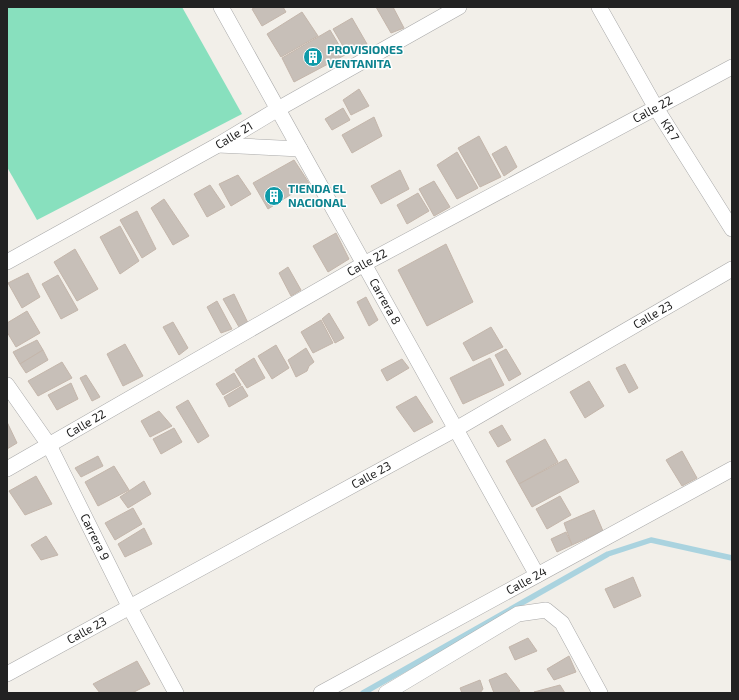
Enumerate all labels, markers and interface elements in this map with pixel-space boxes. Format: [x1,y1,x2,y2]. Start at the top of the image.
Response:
place label: PROVISIONES VENTANITA [327,42,403,70]
building icon: PROVISIONES VENTANITA [302,46,324,68]
street label: Calle 22 [630,92,675,125]
street label: KR 7 [659,116,683,143]
street label: Calle 21 [212,118,255,151]
place label: TIENDA EL NACIONAL [288,181,347,209]
building icon: TIENDA EL NACIONAL [263,185,285,207]
street label: Calle 22 [344,245,389,278]
street label: Carrera 8 [367,275,404,327]
street label: Calle 23 [630,297,675,331]
street label: Calle 22 [63,406,108,440]
street label: Calle 23 [349,458,393,491]
street label: Carrera 9 [78,511,113,562]
street label: Calle 24 [503,563,549,597]
street label: Calle 23 [64,613,109,646]

